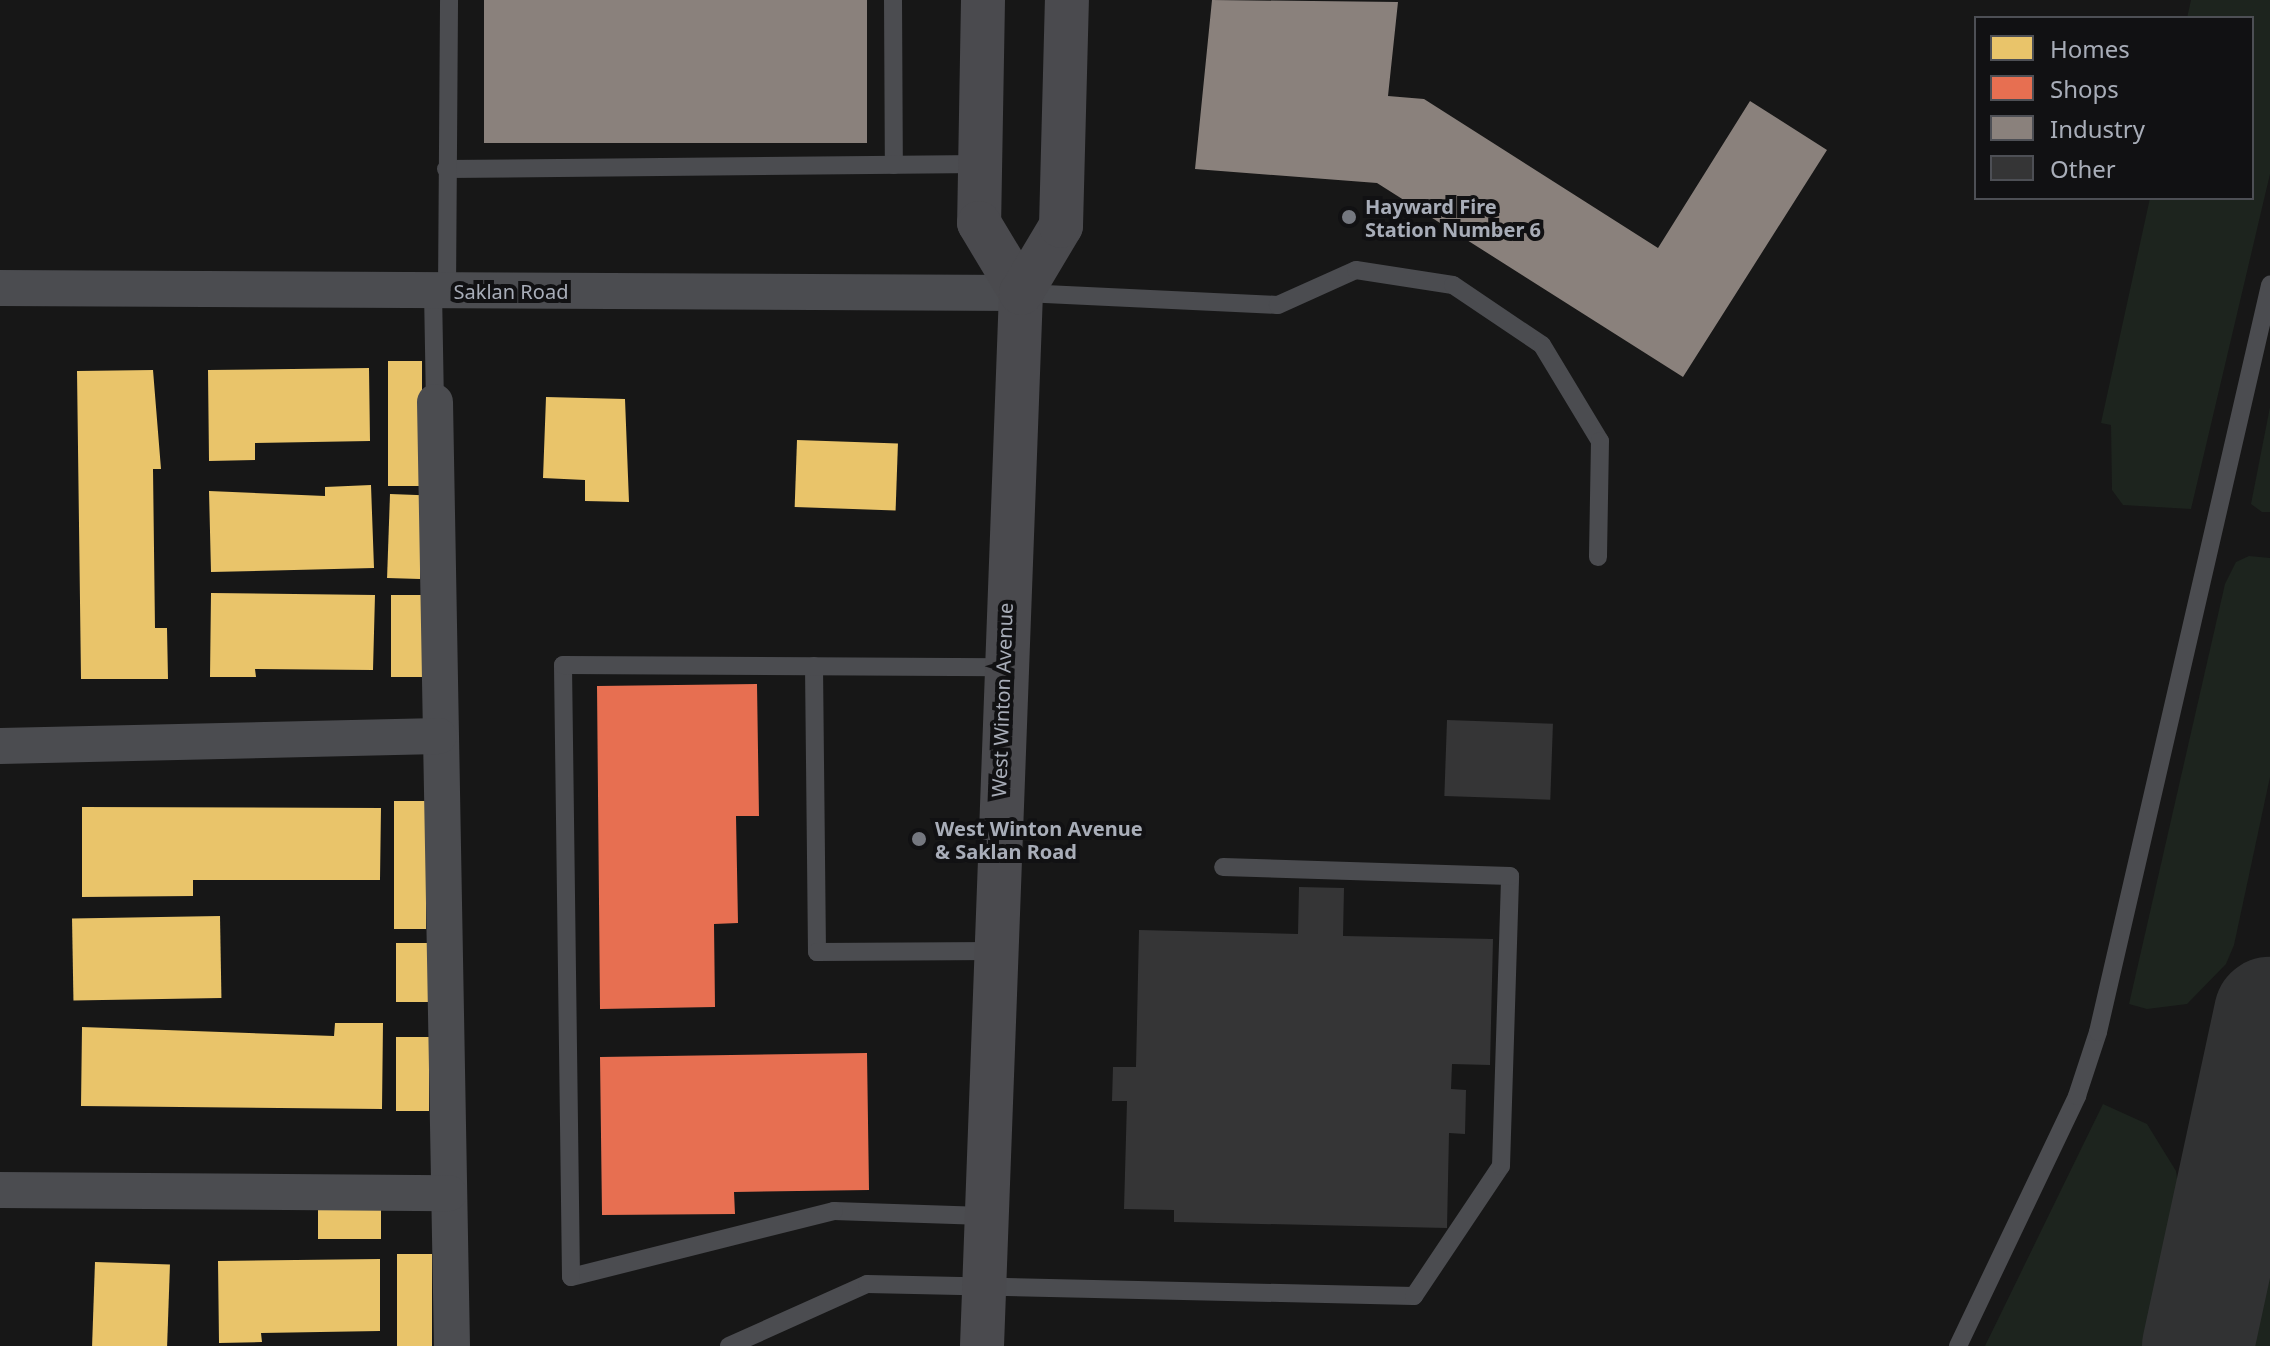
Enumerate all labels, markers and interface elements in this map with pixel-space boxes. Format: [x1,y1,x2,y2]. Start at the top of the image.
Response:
legend [1974,16,2254,200]
text: Homes [2050,32,2130,65]
text: Shops [2050,72,2119,105]
text: Industry [2050,112,2145,145]
text: Other [2050,152,2116,185]
place label: Hayward Fire Station Number 6 [1365,194,1541,241]
marker: Hayward Fire Station Number 6 [1340,208,1358,226]
street label: Saklan Road [454,279,568,303]
street label: West Winton Avenue [987,602,1017,798]
place label: West Winton Avenue & Saklan Road [935,816,1143,863]
marker: West Winton Avenue & Saklan Road [910,830,928,848]

